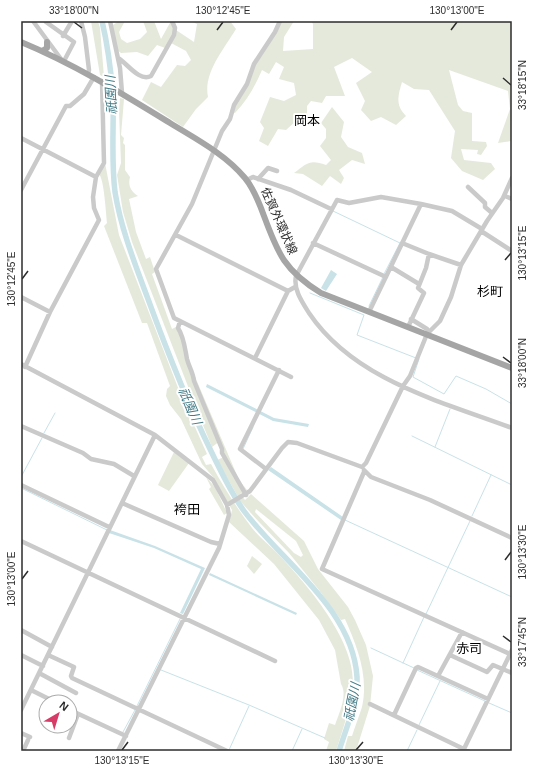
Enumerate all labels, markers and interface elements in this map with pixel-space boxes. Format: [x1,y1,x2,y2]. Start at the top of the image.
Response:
text: 33°18'00"N [49,5,99,16]
text: 130°12'45"E [195,5,251,16]
text: 130°13'00"E [429,5,485,16]
text: 33°18'15"N [517,60,528,110]
water label: 祇園川 [102,73,120,115]
district label: 岡本 [294,113,320,128]
street label: 佐賀外環状線 [258,185,300,257]
text: 130°13'15"E [517,225,528,281]
text: 130°12'45"E [6,251,17,307]
district label: 杉町 [477,284,503,299]
text: 33°18'00"N [517,338,528,388]
water label: 祇園川 [175,385,205,429]
district label: 袴田 [174,502,200,517]
text: 130°13'30"E [517,524,528,580]
text: 130°13'00"E [6,551,17,607]
text: 33°17'45"N [517,617,528,667]
district label: 赤司 [456,641,482,656]
water label: 祇園川 [341,679,363,723]
north arrow [38,694,78,734]
text: N [57,699,71,713]
text: 130°13'15"E [94,755,150,766]
text: 130°13'30"E [328,755,384,766]

